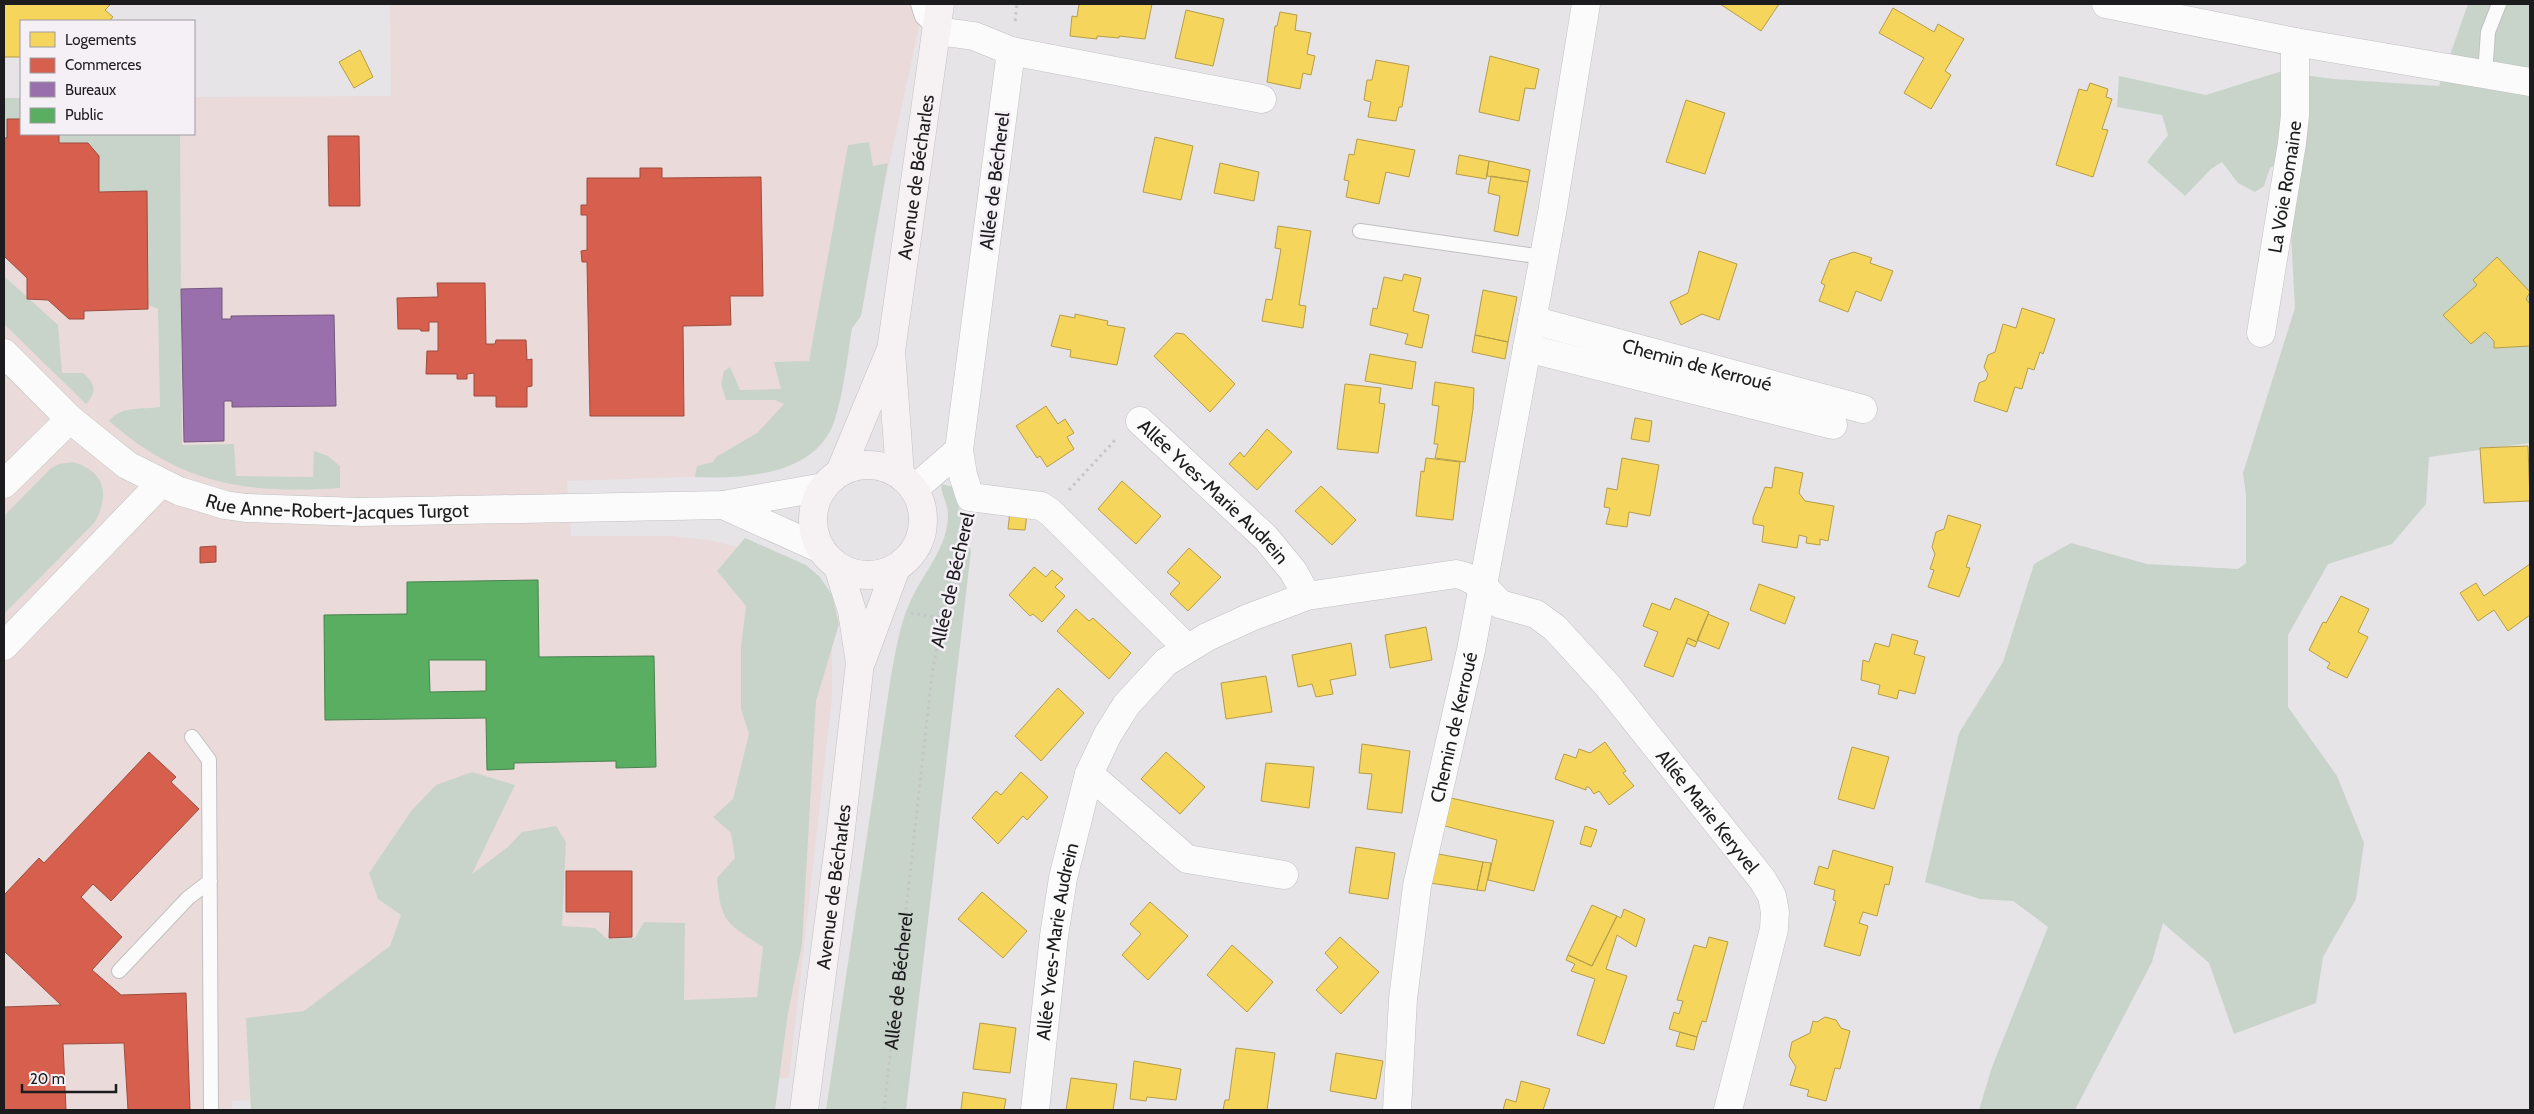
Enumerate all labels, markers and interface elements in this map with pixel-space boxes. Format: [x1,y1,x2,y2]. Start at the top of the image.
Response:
legend [20,20,195,135]
text: Logements [65,31,136,49]
text: Commerces [65,56,141,74]
text: Bureaux [65,81,116,99]
street label: Avenue de Bécharles [893,93,939,261]
text: Public [65,106,103,124]
street label: Allée de Bécherel [975,110,1014,251]
street label: La Voie Romaine [2263,119,2306,255]
street label: Chemin de Kerroué [1620,334,1774,396]
street label: Allée Yves-Marie Audrein [1133,414,1293,569]
street label: Rue Anne-Robert-Jacques Turgot [203,489,470,524]
street label: Allée de Bécherel [926,510,979,650]
street label: Chemin de Kerroué [1425,649,1482,805]
street label: Allée Marie Keryvel [1651,745,1764,878]
street label: Avenue de Bécharles [812,803,856,971]
street label: Allée Yves-Marie Audrein [1032,840,1083,1042]
street label: Allée de Bécherel [880,910,918,1051]
scale bar [22,1062,116,1094]
text: 20 m [30,1070,65,1088]

